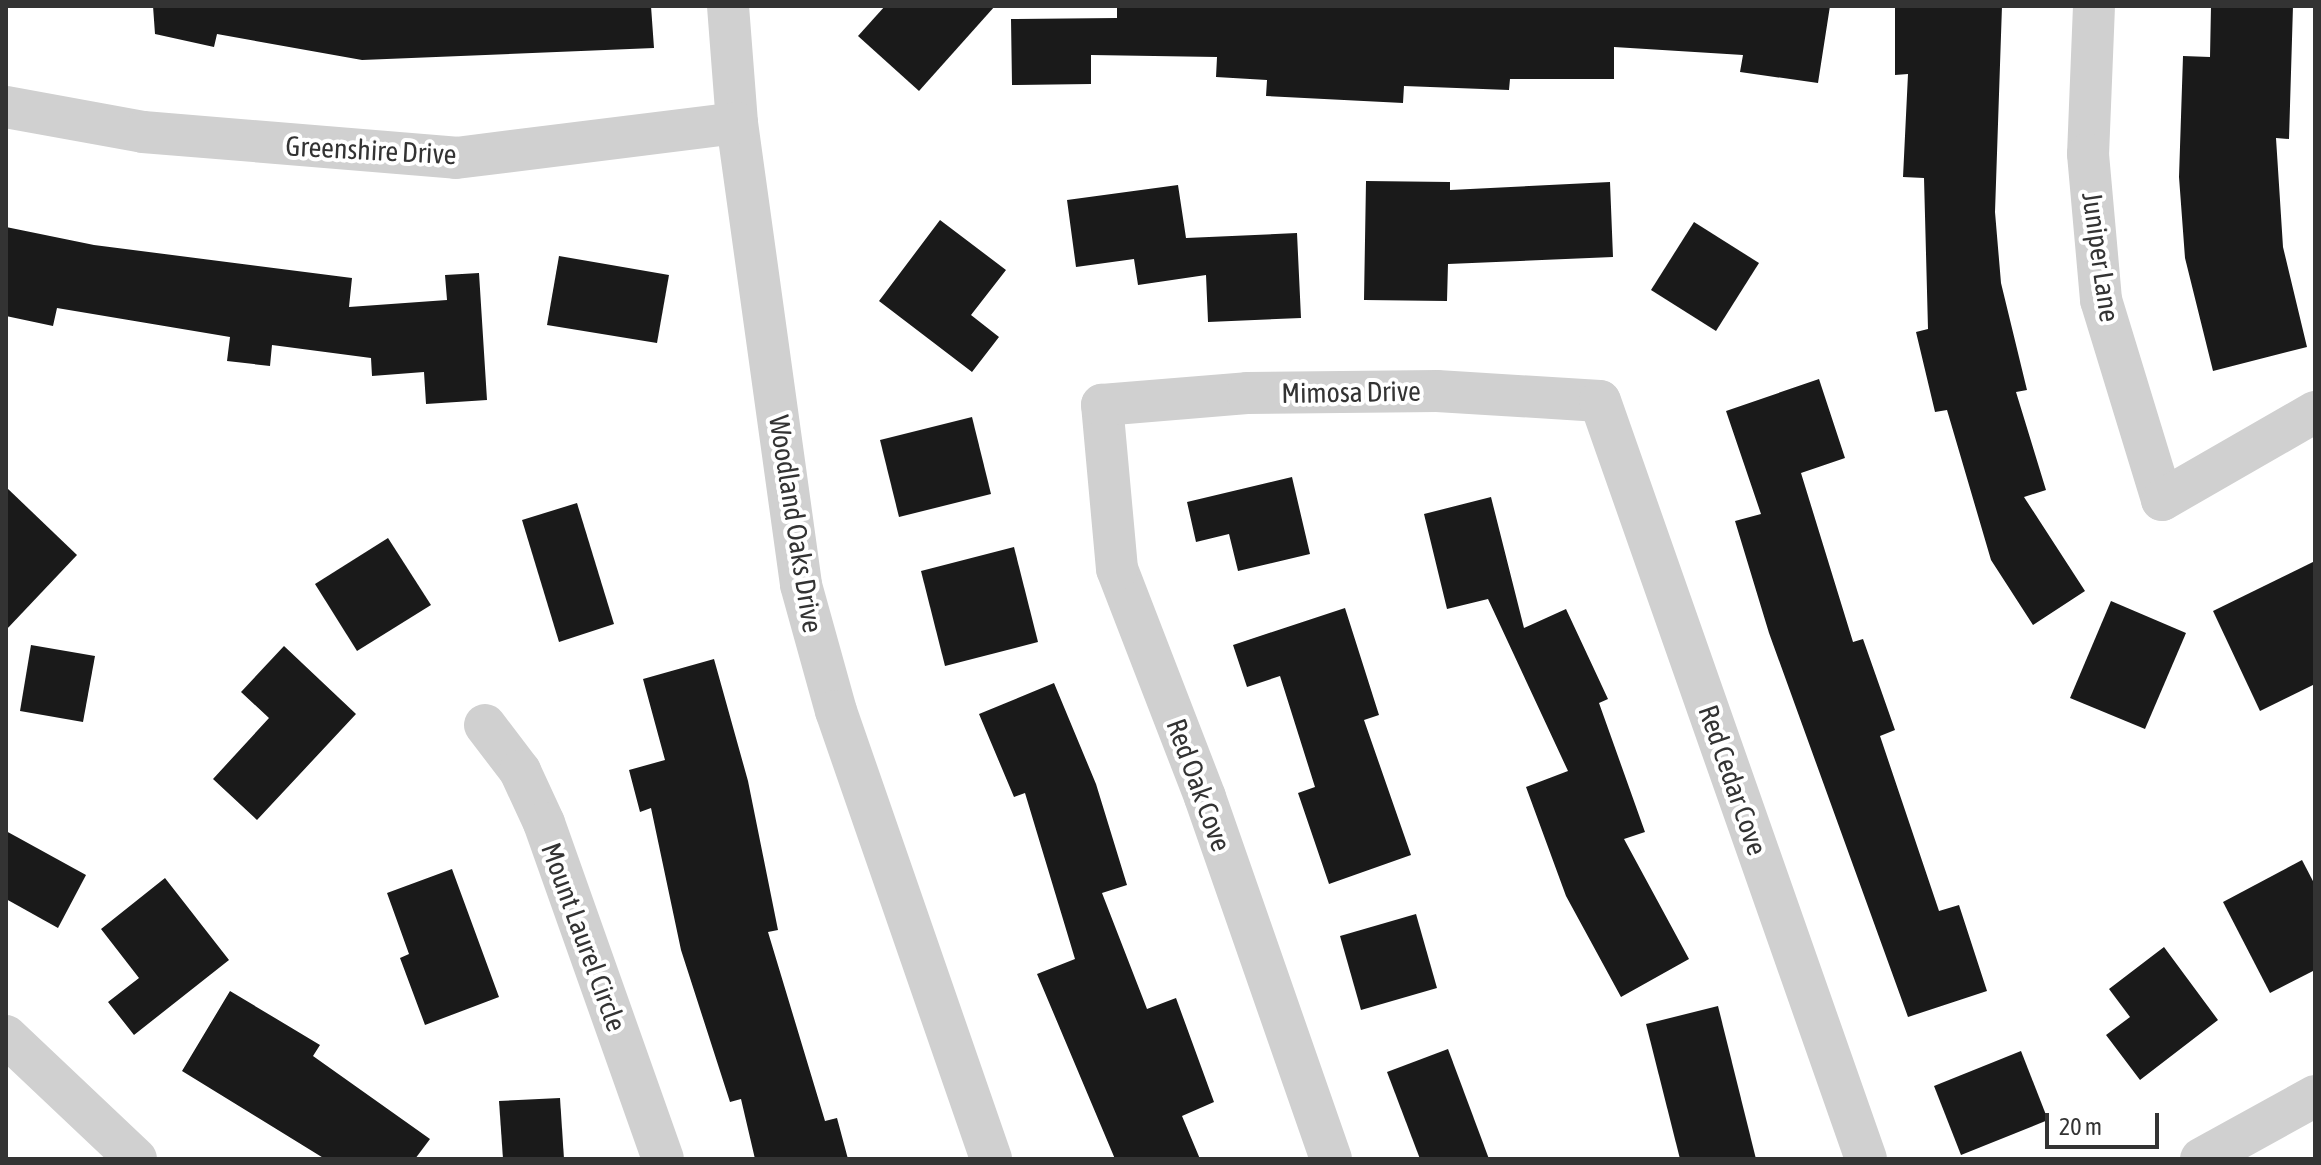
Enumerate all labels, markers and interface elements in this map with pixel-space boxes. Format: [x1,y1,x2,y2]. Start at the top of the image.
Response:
street label: Greenshire Drive [285,129,457,171]
street label: Juniper Lane [2075,190,2127,324]
street label: Mimosa Drive [1281,374,1421,410]
street label: Woodland Oaks Drive [762,413,830,635]
street label: Red Cedar Cove [1692,700,1774,860]
street label: Red Oak Cove [1160,714,1238,856]
street label: Mount Laurel Circle [534,838,634,1036]
scale bar [2049,1097,2163,1147]
text: 20 m [2059,1113,2102,1140]

